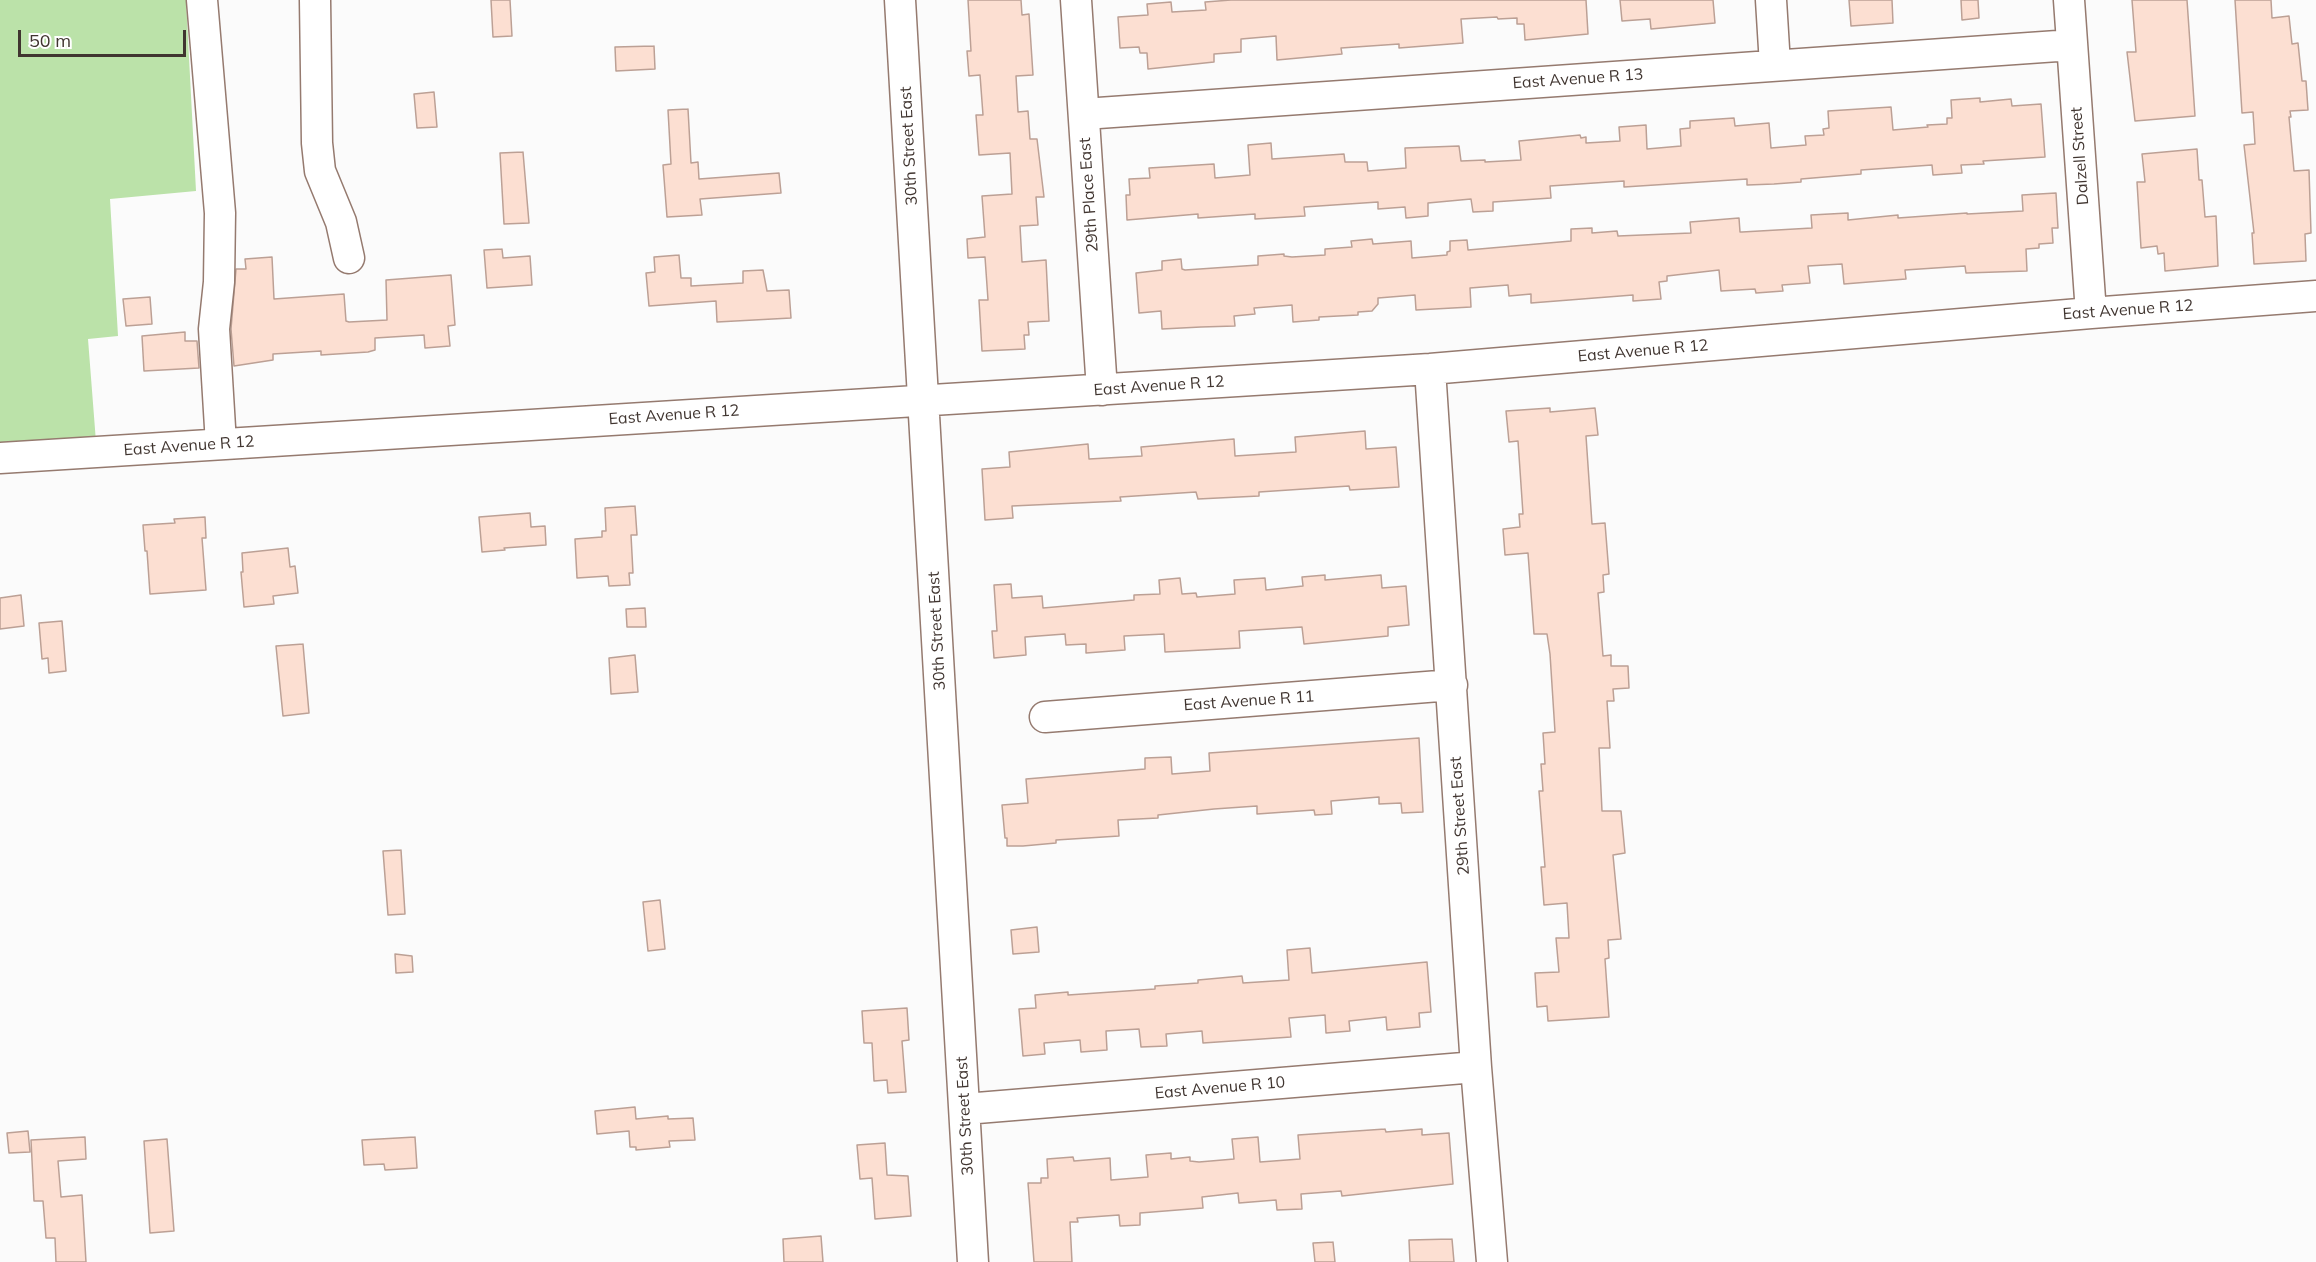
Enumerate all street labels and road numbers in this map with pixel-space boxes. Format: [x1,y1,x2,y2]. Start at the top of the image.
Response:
street label: East Avenue R 13 [1512,65,1644,93]
street label: 30th Street East [896,86,922,206]
street label: Dalzell Street [2067,106,2093,206]
street label: 29th Place East [1075,137,1103,253]
street label: East Avenue R 12 [2062,296,2194,324]
street label: East Avenue R 12 [1577,336,1709,366]
street label: East Avenue R 12 [1093,372,1225,400]
street label: East Avenue R 12 [608,401,740,429]
street label: East Avenue R 12 [123,432,255,460]
street label: 30th Street East [924,571,950,691]
street label: East Avenue R 11 [1183,687,1315,715]
street label: 29th Street East [1446,756,1474,876]
street label: 30th Street East [952,1056,978,1176]
street label: East Avenue R 10 [1154,1073,1286,1103]

